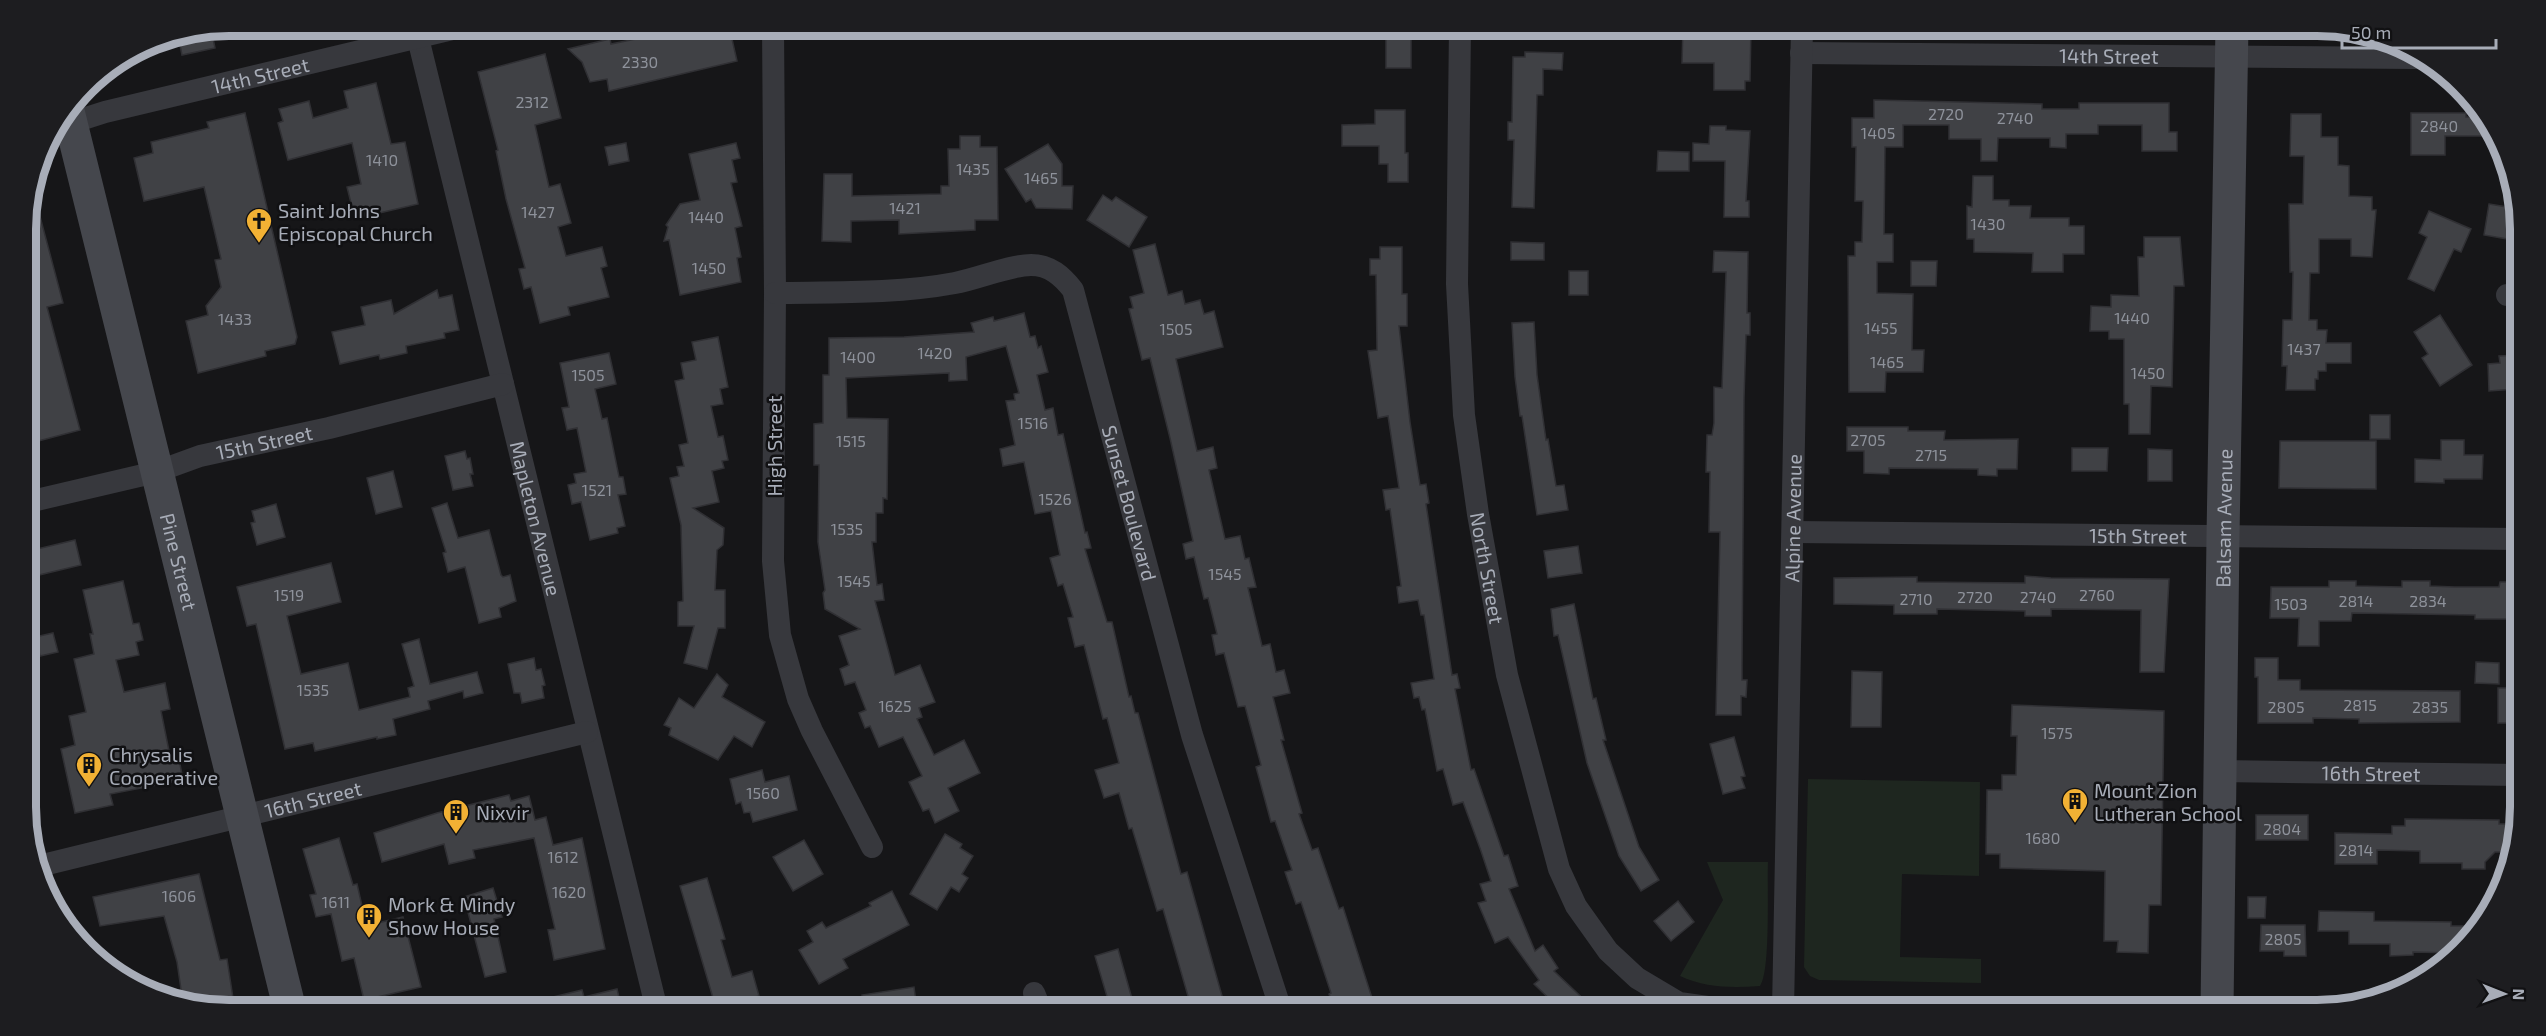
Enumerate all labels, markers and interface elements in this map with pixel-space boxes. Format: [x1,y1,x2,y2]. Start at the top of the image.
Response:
scale bar [2342,12,2496,50]
text: 50 m [2351,21,2391,43]
street label: 14th Street [2059,43,2159,68]
street label: 14th Street [209,52,312,98]
house number: 2330 [622,52,658,71]
house number: 2312 [515,92,549,111]
house number: 2720 [1928,104,1964,123]
house number: 2740 [1997,108,2033,127]
house number: 2840 [2420,116,2458,135]
house number: 1405 [1861,123,1895,142]
house number: 1410 [366,150,398,169]
house number: 1435 [956,159,990,178]
house number: 1465 [1024,168,1058,187]
place label: Saint Johns Episcopal Church [278,198,433,245]
house number: 1421 [889,198,921,217]
house number: 1427 [521,202,555,221]
church icon: Saint Johns Episcopal Church [244,206,274,244]
house number: 1440 [688,207,724,226]
house number: 1430 [1971,214,2005,233]
house number: 1450 [692,258,726,277]
house number: 1440 [2114,308,2150,327]
house number: 1433 [218,309,252,328]
house number: 1455 [1864,318,1898,337]
house number: 1505 [1159,319,1193,338]
house number: 1437 [2287,339,2321,358]
house number: 1420 [918,343,952,362]
house number: 1400 [840,347,876,366]
house number: 1465 [1870,352,1904,371]
house number: 1450 [2131,363,2165,382]
house number: 1505 [571,365,605,384]
street label: High Street [762,395,786,497]
house number: 1516 [1018,413,1048,432]
street label: 15th Street [214,420,315,464]
street label: Sunset Boulevard [1098,423,1162,583]
house number: 2705 [1850,430,1886,449]
house number: 1515 [836,431,866,450]
street label: Mapleton Avenue [506,438,567,598]
house number: 2715 [1915,445,1947,464]
street label: Balsam Avenue [2210,448,2237,588]
street label: Alpine Avenue [1779,454,1806,583]
house number: 1521 [582,480,612,499]
house number: 1526 [1038,489,1072,508]
street label: Pine Street [156,510,203,613]
street label: North Street [1466,510,1510,626]
house number: 1535 [831,519,863,538]
street label: 15th Street [2089,523,2187,548]
house number: 1545 [1208,564,1242,583]
house number: 1545 [837,571,871,590]
house number: 1519 [274,585,304,604]
house number: 2760 [2079,585,2115,604]
house number: 2720 [1957,587,1993,606]
house number: 2740 [2020,587,2056,606]
house number: 2710 [1899,589,1933,608]
house number: 2814 [2339,591,2374,610]
house number: 2834 [2409,591,2447,610]
house number: 1503 [2274,594,2308,613]
house number: 1535 [297,680,329,699]
house number: 2815 [2343,695,2377,714]
house number: 1625 [878,696,912,715]
house number: 2805 [2268,697,2304,716]
house number: 2835 [2412,697,2448,716]
house number: 1575 [2041,723,2073,742]
place label: Chrysalis Cooperative [109,742,218,789]
building icon: Chrysalis Cooperative [74,750,104,788]
street label: 16th Street [2321,760,2421,786]
street label: 16th Street [262,776,364,822]
place label: Mount Zion Lutheran School [2094,778,2242,825]
house number: 1560 [746,783,780,802]
building icon: Mount Zion Lutheran School [2060,786,2090,824]
building icon: Nixvir [441,797,471,835]
place label: Nixvir [476,800,529,824]
house number: 2804 [2263,819,2301,838]
house number: 1680 [2026,828,2060,847]
house number: 2814 [2339,840,2374,859]
house number: 1612 [548,847,578,866]
house number: 1620 [552,882,586,901]
house number: 1606 [162,886,196,905]
house number: 1611 [322,892,350,911]
place label: Mork & Mindy Show House [388,892,516,939]
building icon: Mork & Mindy Show House [354,901,384,939]
house number: 2805 [2265,929,2301,948]
north arrow [2474,964,2534,1024]
text: N [2510,988,2529,1000]

